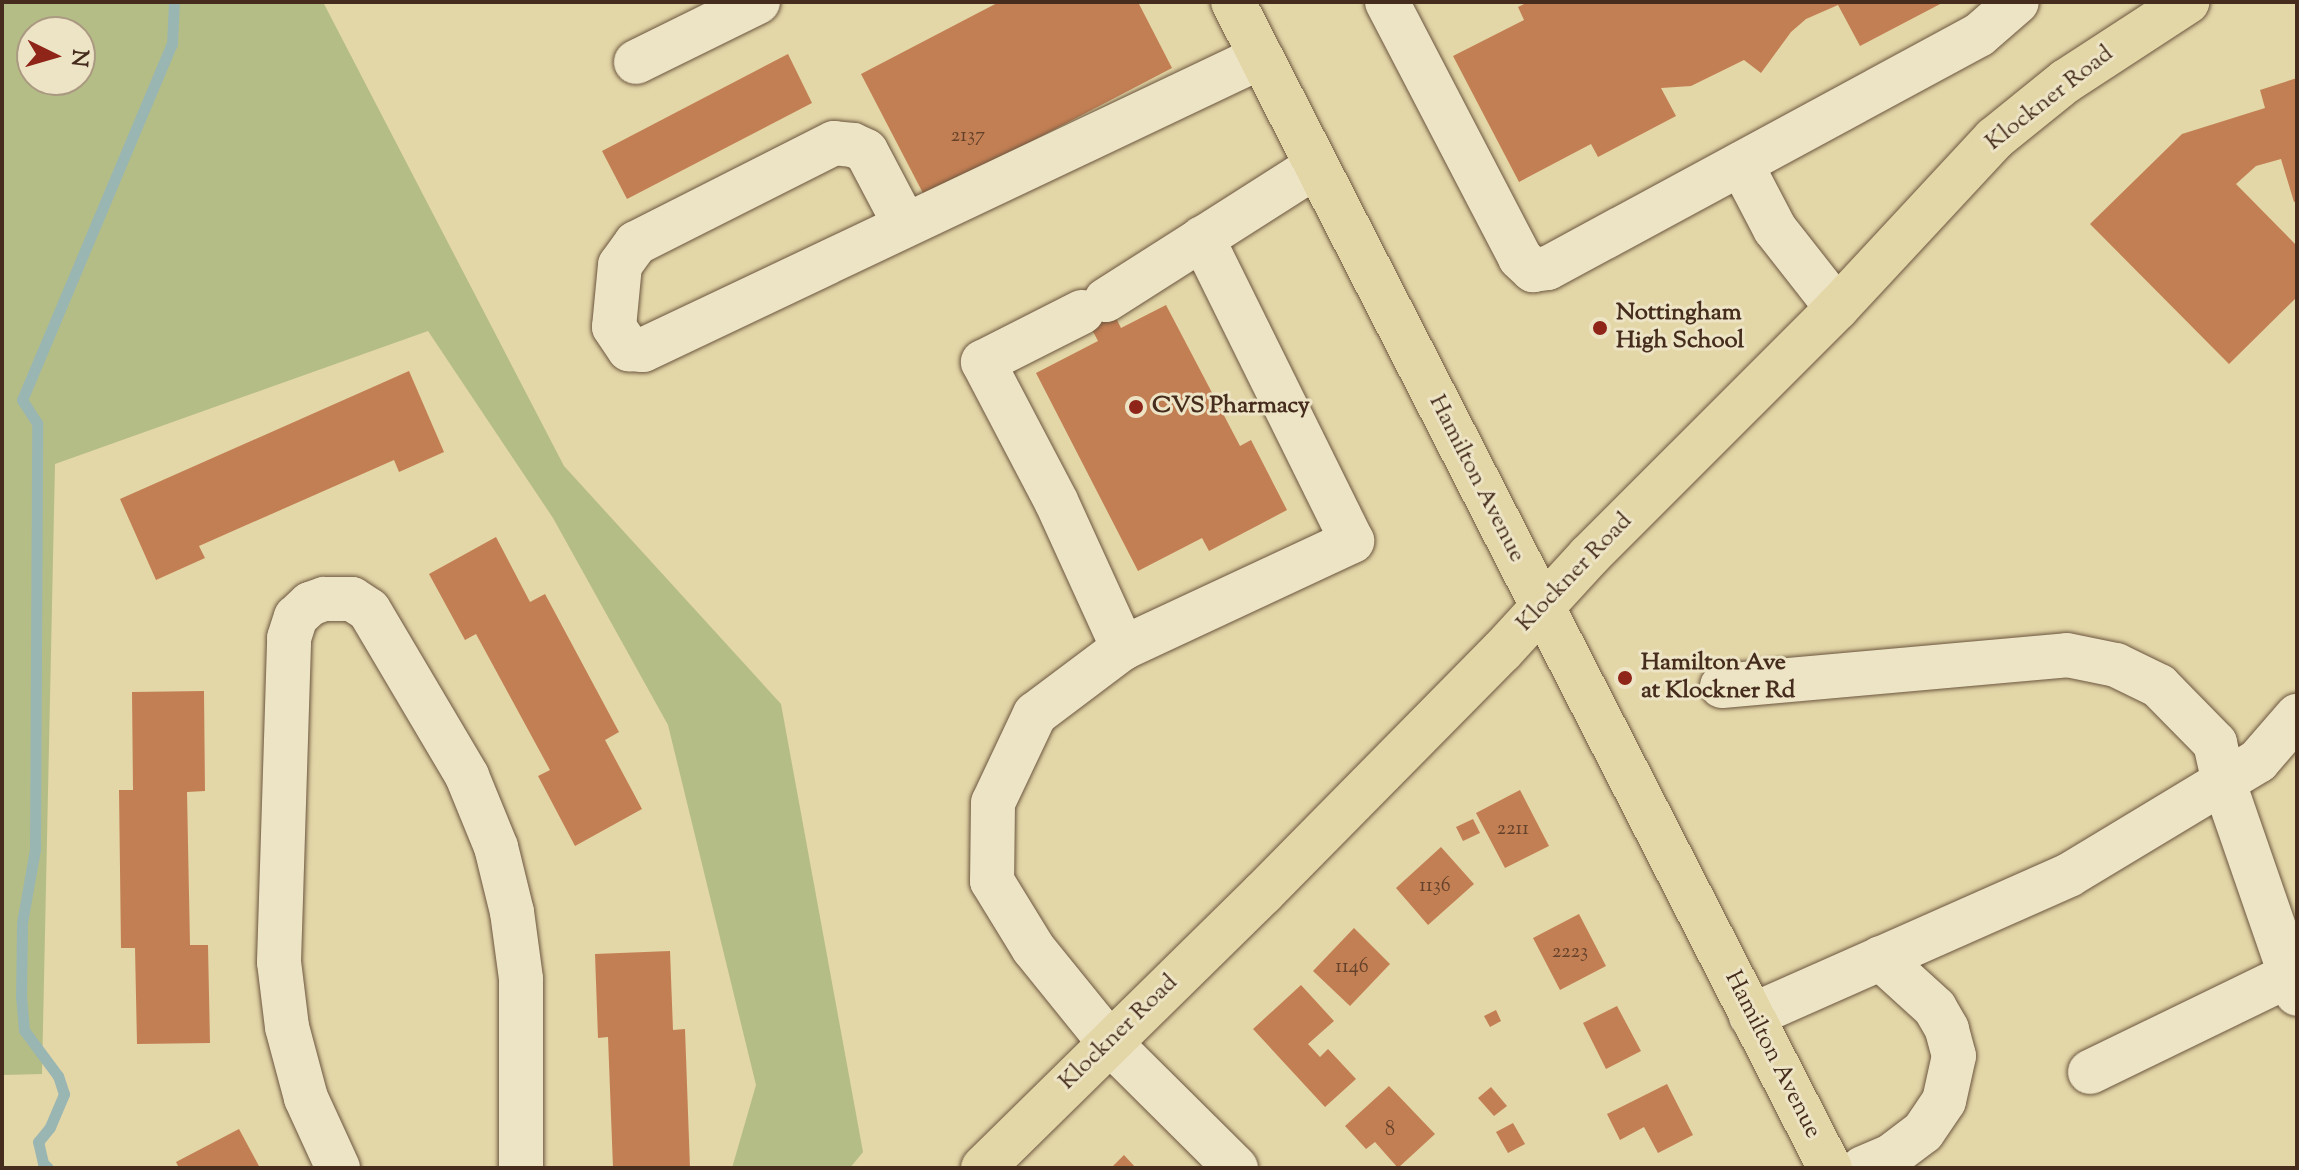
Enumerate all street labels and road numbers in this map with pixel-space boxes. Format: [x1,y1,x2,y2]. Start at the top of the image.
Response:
street label: Klockner Road [1980,40,2120,158]
street label: Hamilton Avenue [1421,390,1531,568]
street label: Klockner Road [1511,508,1639,638]
street label: Hamilton Avenue [1717,966,1827,1144]
street label: Klockner Road [1054,969,1184,1097]

